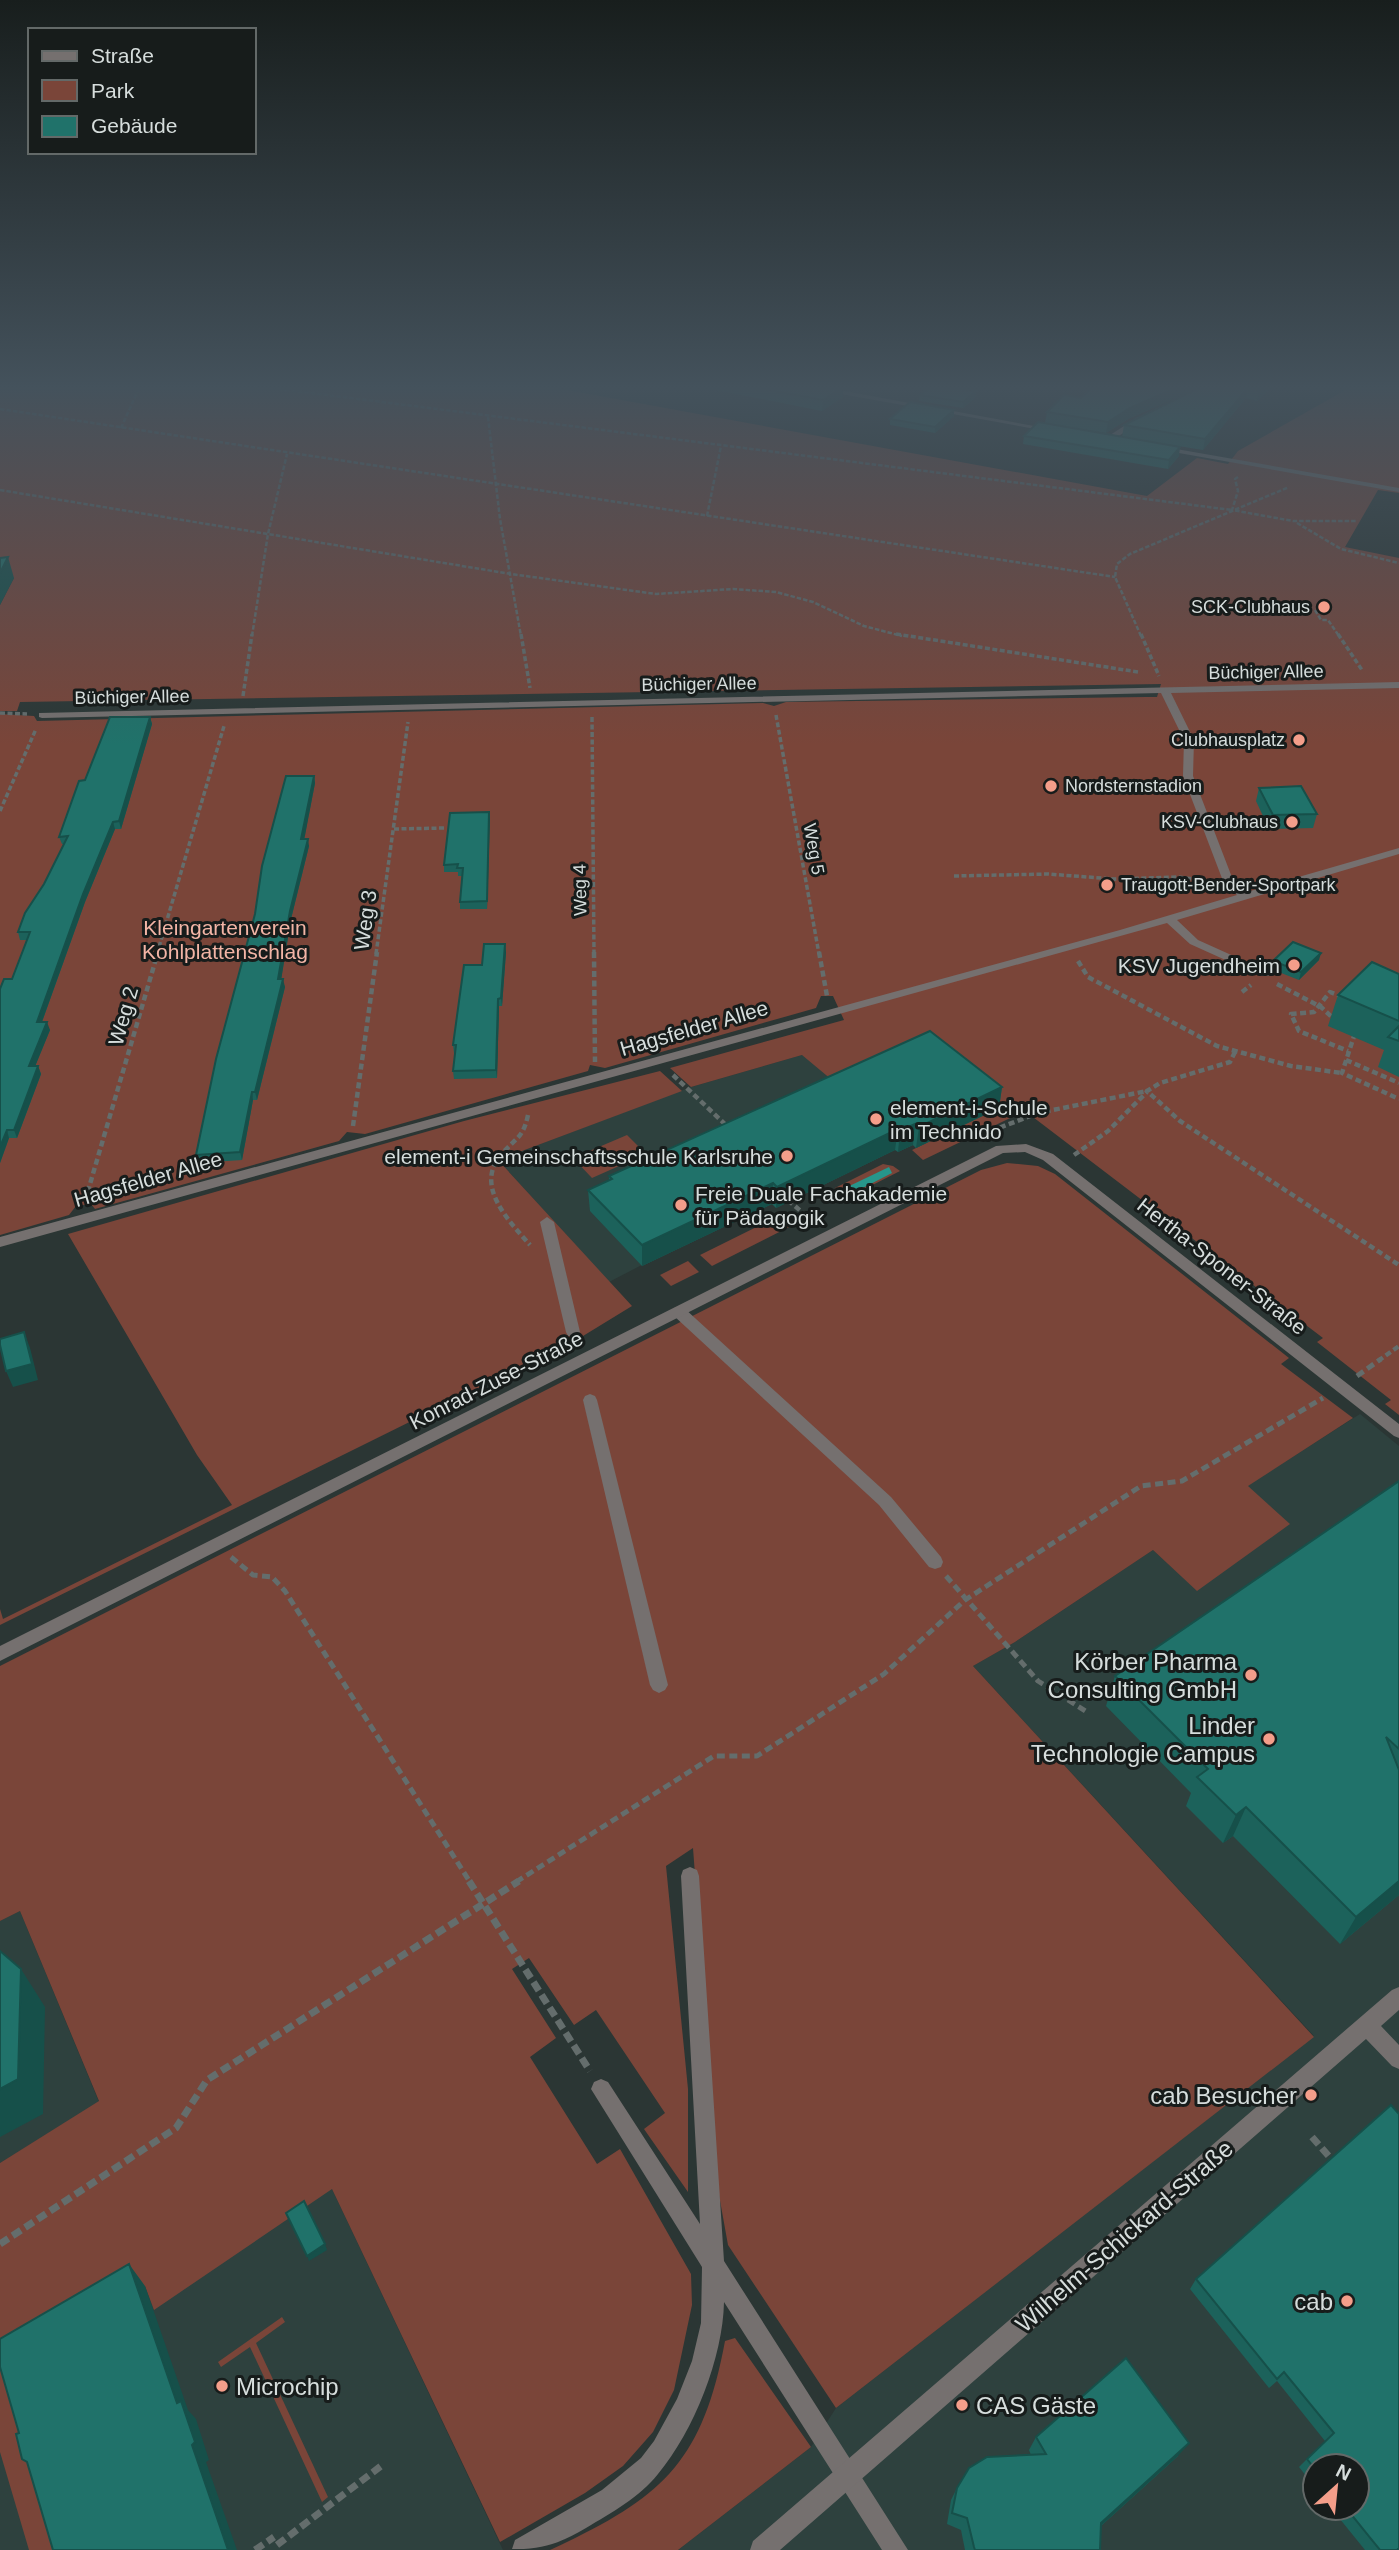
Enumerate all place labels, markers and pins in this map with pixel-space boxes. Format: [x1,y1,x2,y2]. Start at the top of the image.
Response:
place label: SCK-Clubhaus [1191,597,1310,617]
marker: SCK-Clubhaus [1316,599,1332,615]
place label: Clubhausplatz [1171,730,1285,750]
marker: Clubhausplatz [1291,732,1307,748]
place label: Nordsternstadion [1065,776,1202,796]
marker: Nordsternstadion [1043,778,1059,794]
place label: KSV-Clubhaus [1161,812,1278,832]
marker: KSV-Clubhaus [1284,814,1300,830]
place label: Traugott-Bender-Sportpark [1121,875,1336,895]
marker: Traugott-Bender-Sportpark [1099,877,1115,893]
place label: KSV Jugendheim [1118,954,1280,977]
marker: KSV Jugendheim [1286,957,1302,973]
place label: element-i-Schule im Technido [890,1096,1048,1143]
marker: element-i-Schule im Technido [868,1111,884,1127]
place label: element-i Gemeinschaftsschule Karlsruhe [384,1145,773,1168]
marker: element-i Gemeinschaftsschule Karlsruhe [779,1148,795,1164]
place label: Freie Duale Fachakademie für Pädagogik [695,1182,947,1229]
marker: Freie Duale Fachakademie für Pädagogik [673,1197,689,1213]
place label: Körber Pharma Consulting GmbH [1048,1648,1238,1703]
marker: Körber Pharma Consulting GmbH [1243,1667,1259,1683]
place label: Linder Technologie Campus [1031,1712,1255,1767]
marker: Linder Technologie Campus [1261,1731,1277,1747]
place label: cab Besucher [1150,2082,1297,2109]
marker: cab Besucher [1303,2087,1319,2103]
place label: cab [1294,2288,1333,2315]
marker: cab [1339,2293,1355,2309]
place label: Microchip [236,2373,339,2400]
marker: Microchip [214,2378,230,2394]
place label: CAS Gäste [976,2392,1096,2419]
marker: CAS Gäste [954,2397,970,2413]

